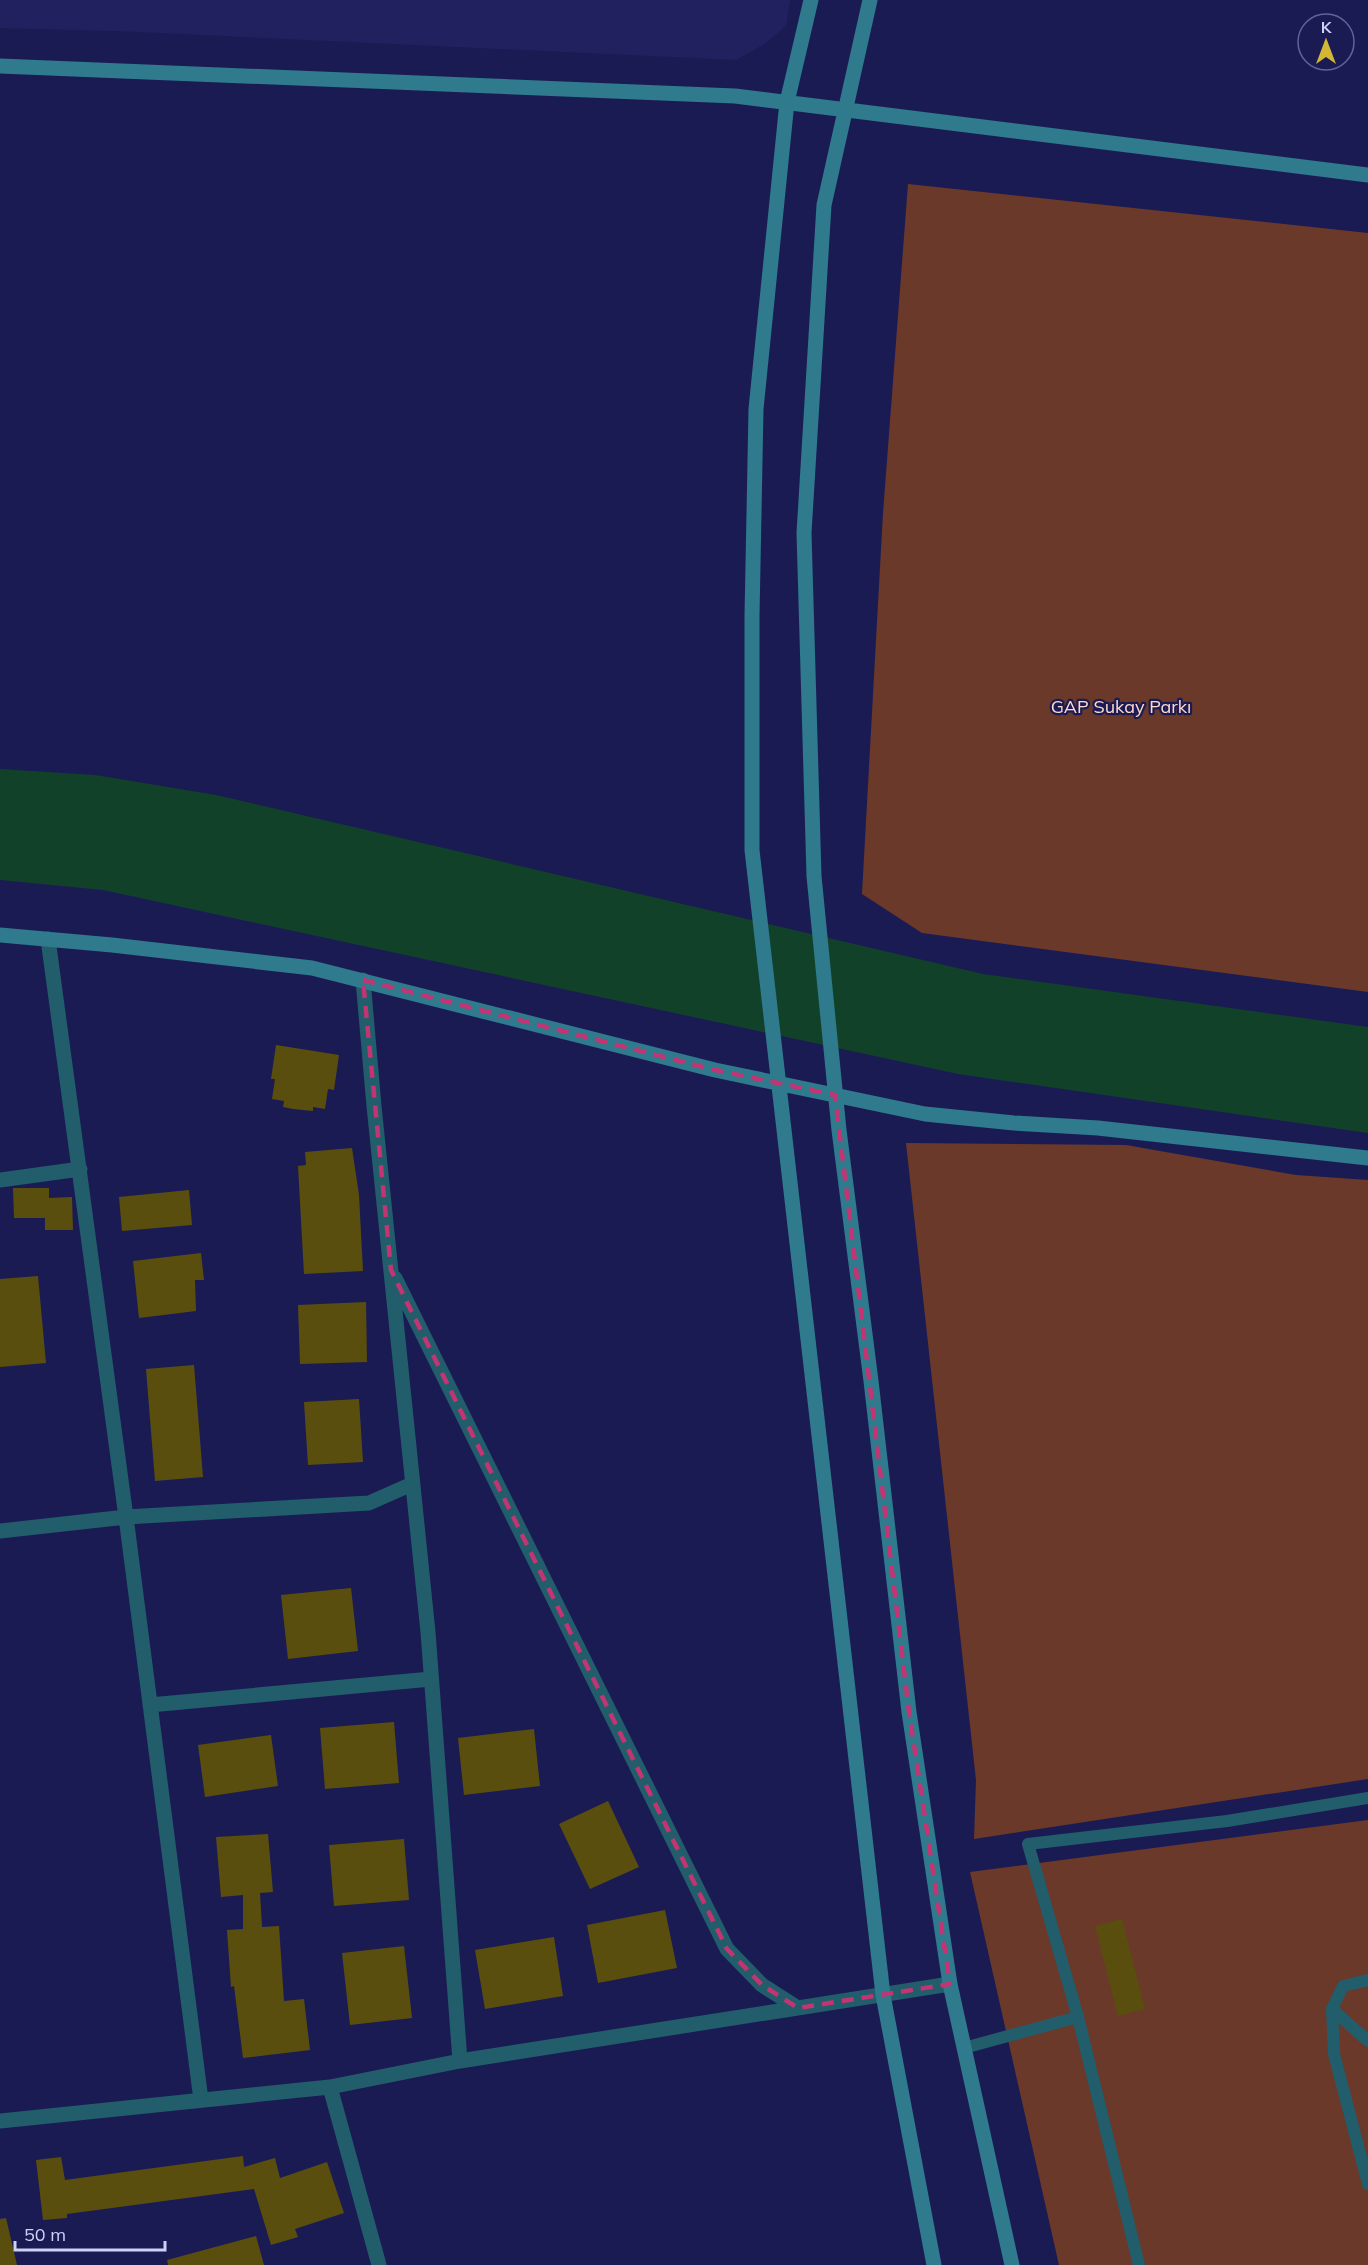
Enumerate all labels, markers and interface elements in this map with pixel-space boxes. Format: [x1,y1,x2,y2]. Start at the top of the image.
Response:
north arrow [1296,12,1356,72]
text: K [1321,17,1333,37]
park label: GAP Sukay Parkı [1051,695,1191,718]
scale bar [15,2214,165,2252]
text: 50 m [24,2223,66,2246]

